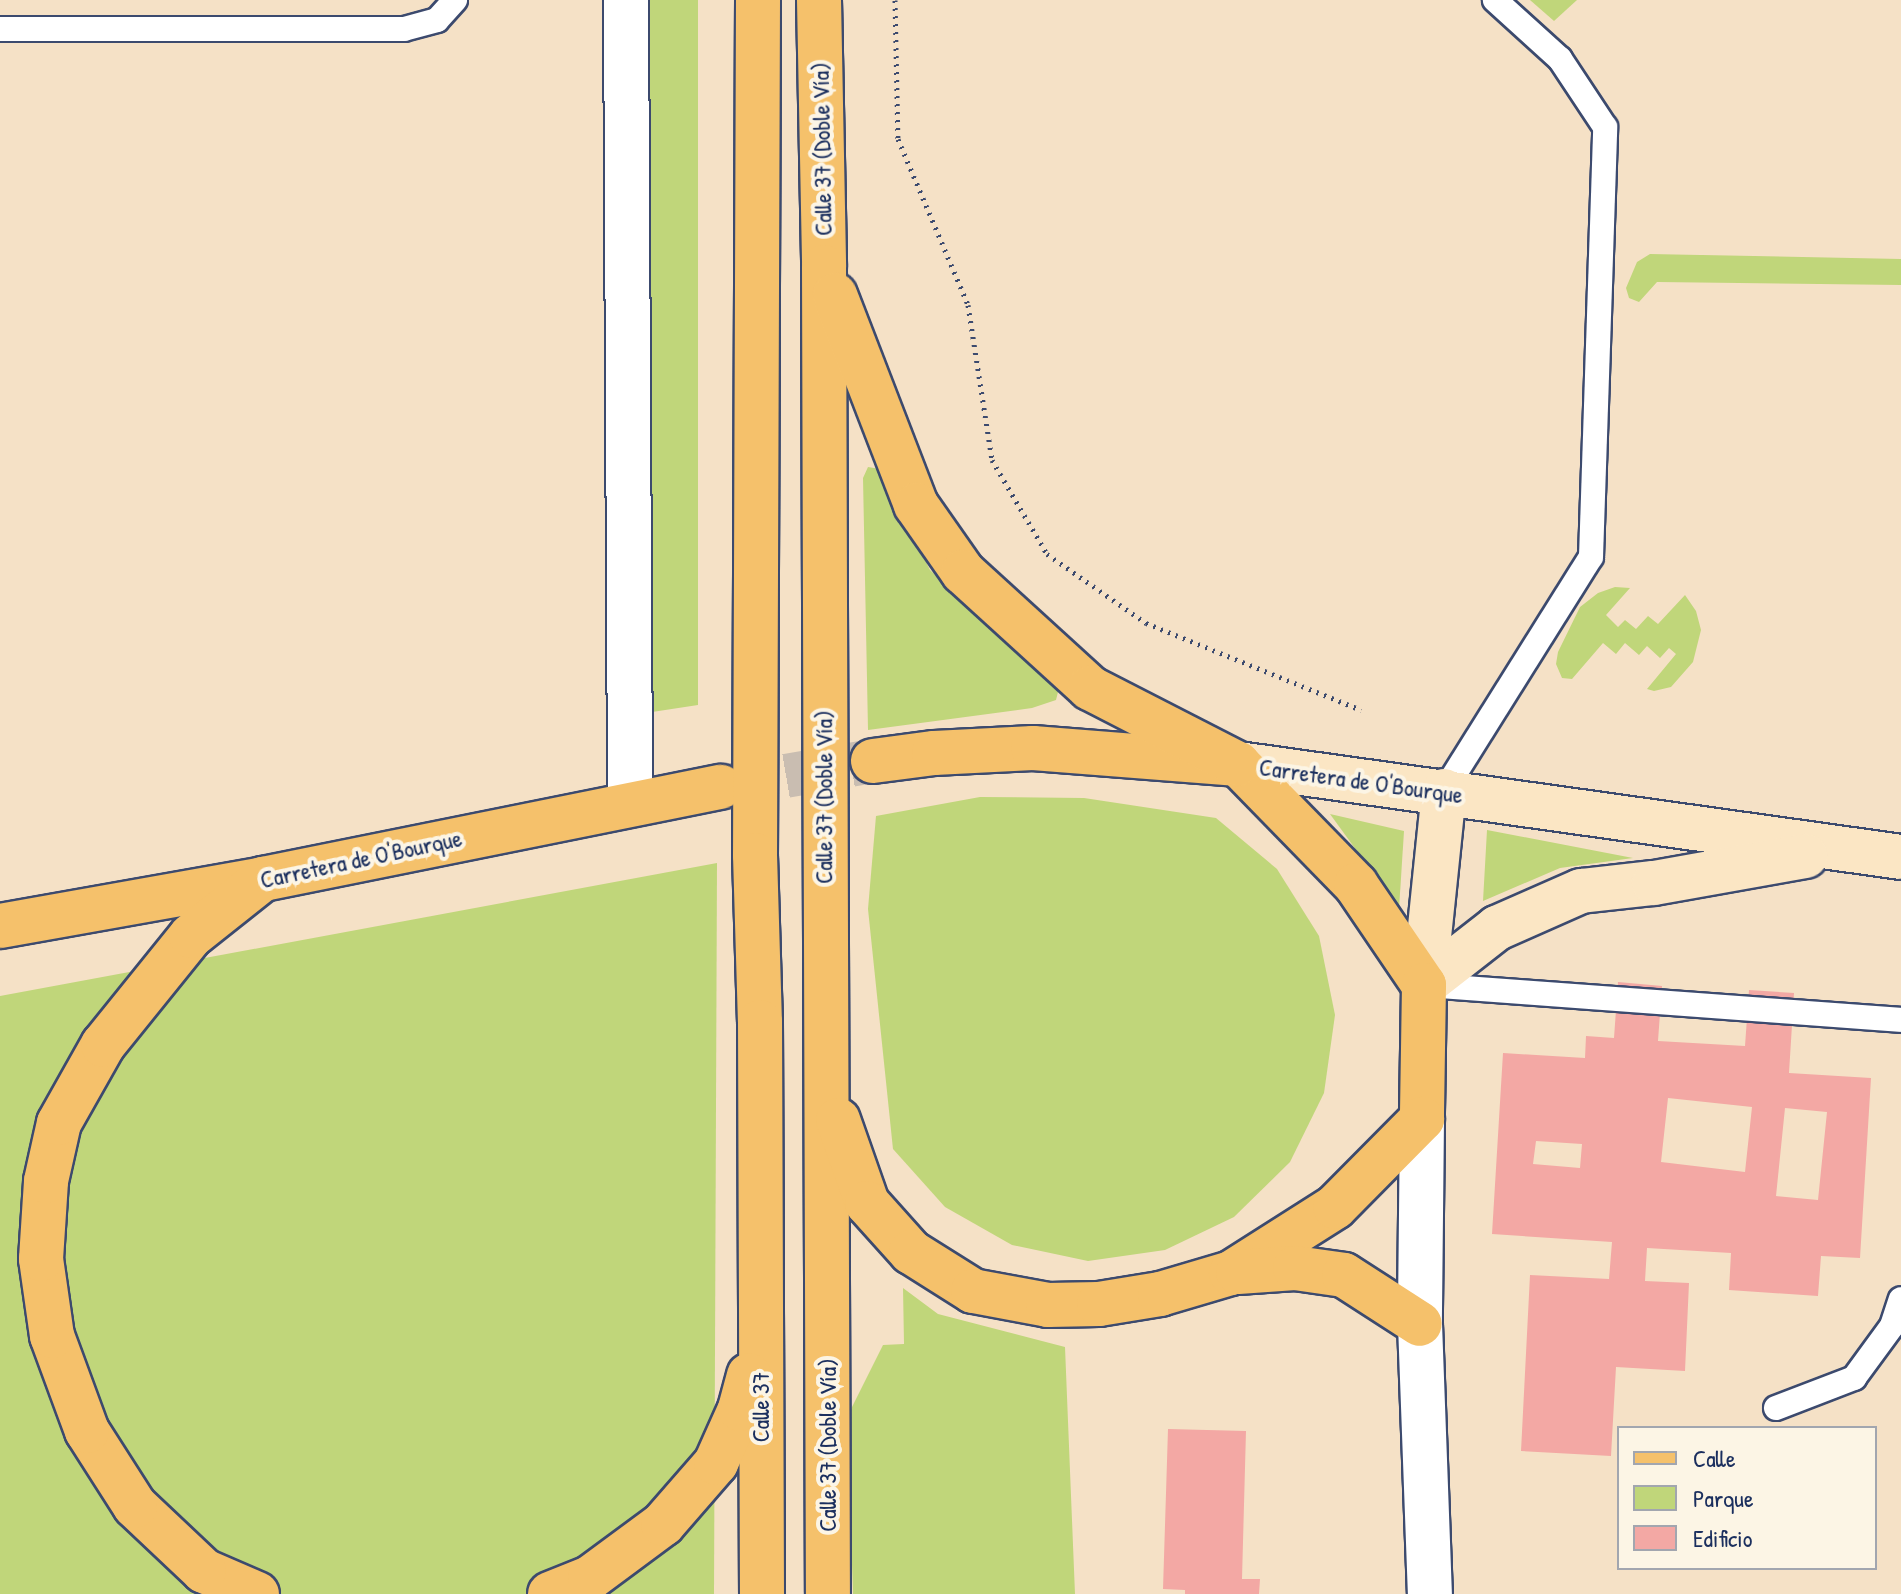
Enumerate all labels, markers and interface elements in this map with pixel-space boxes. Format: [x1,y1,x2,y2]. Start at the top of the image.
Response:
street label: Calle 37 (Doble Vía) [806,62,838,236]
street label: Calle 37 (Doble Vía) [810,710,838,884]
street label: Carretera de O'Bourque [1257,752,1465,810]
street label: Carretera de O'Bourque [258,824,464,894]
street label: Calle 37 (Doble Vía) [814,1358,842,1532]
street label: Calle 37 [747,1372,775,1442]
legend [1617,1426,1877,1570]
text: Calle [1693,1442,1735,1474]
text: Parque [1693,1482,1753,1514]
text: Edificio [1693,1522,1752,1554]

